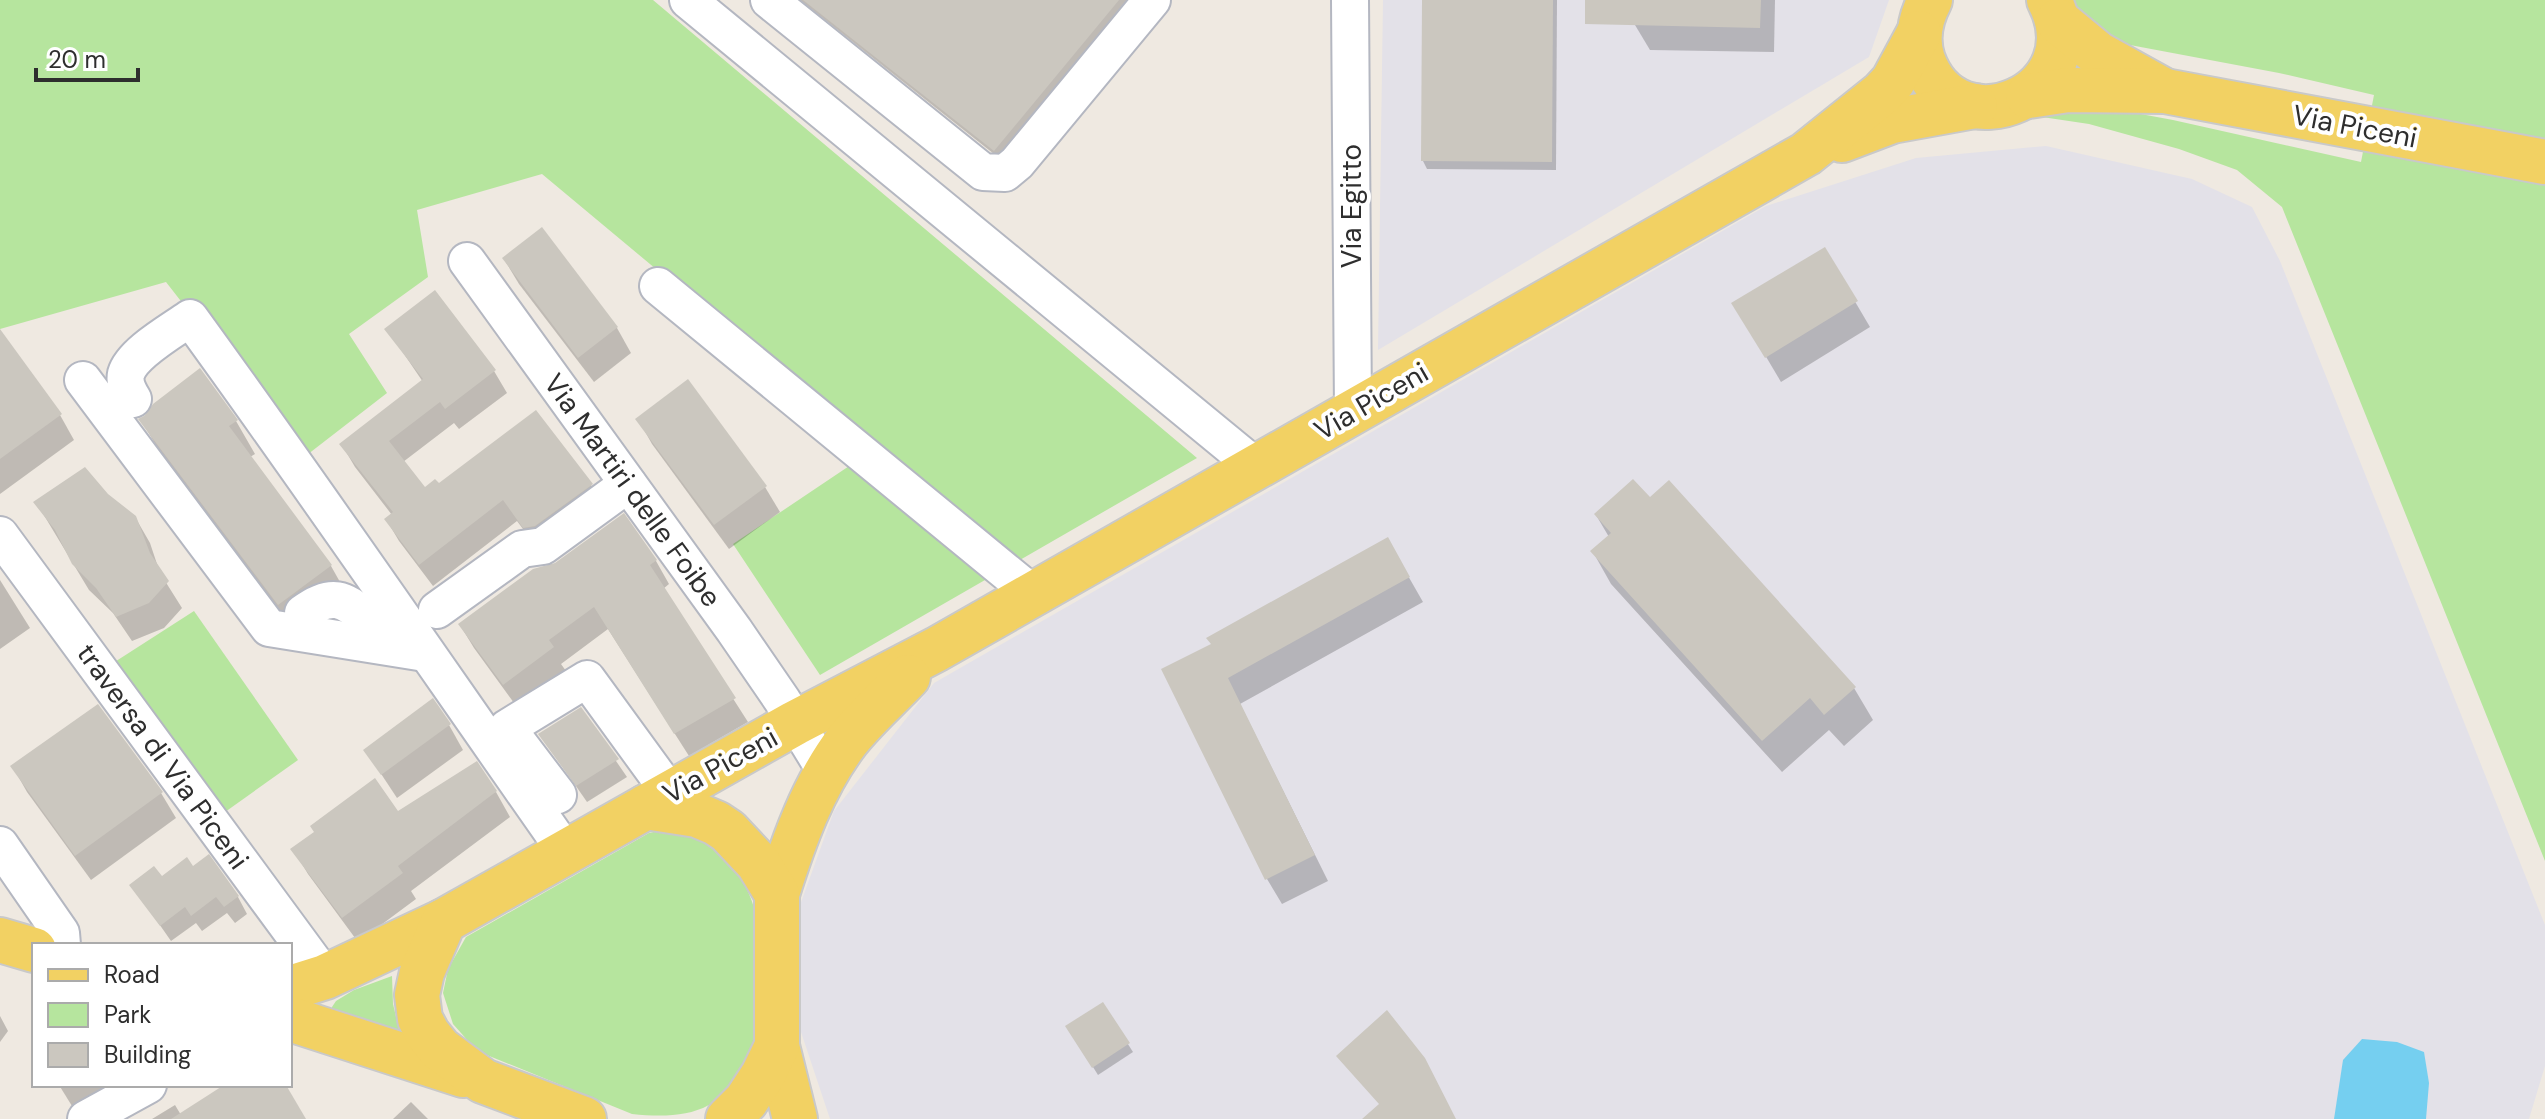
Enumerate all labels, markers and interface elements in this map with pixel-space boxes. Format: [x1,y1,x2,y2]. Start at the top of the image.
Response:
scale bar [36,32,138,82]
text: 20 m [48,44,106,75]
street label: Via Piceni [2290,96,2420,157]
street label: Via Egitto [1333,144,1370,268]
street label: Via Piceni [1308,354,1435,449]
street label: Via Martiri delle Foibe [535,366,730,614]
street label: traversa di Via Piceni [68,636,257,877]
street label: Via Piceni [656,719,784,812]
legend [32,943,292,1087]
text: Road [104,959,160,990]
text: Park [104,999,151,1030]
text: Building [104,1039,191,1070]

